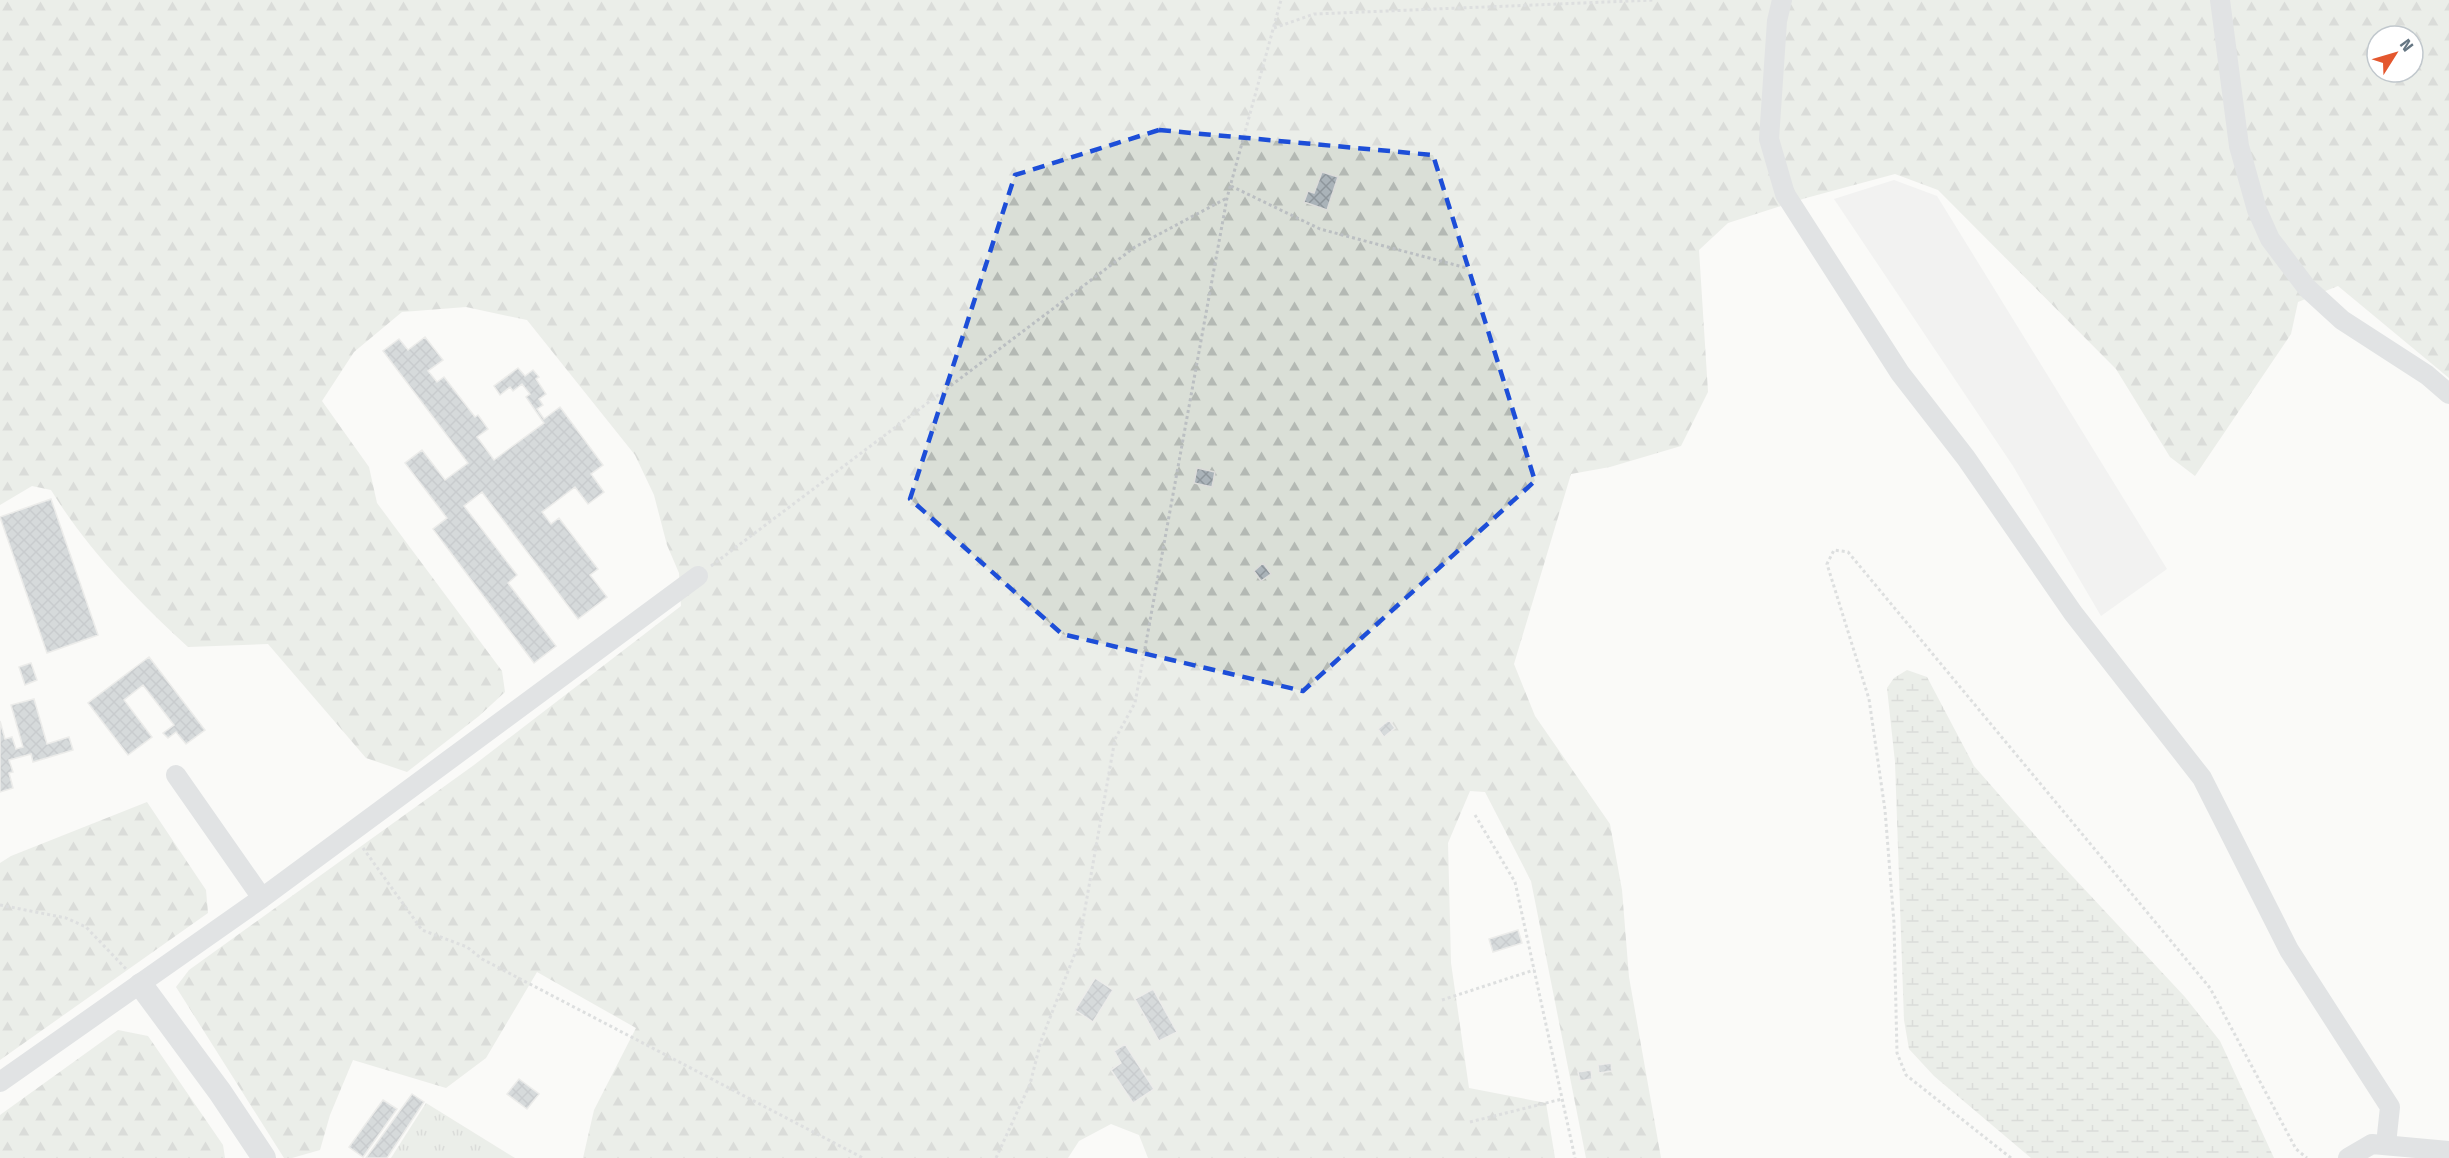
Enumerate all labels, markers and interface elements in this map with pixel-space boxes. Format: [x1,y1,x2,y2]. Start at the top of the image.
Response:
north arrow [2365,24,2425,84]
text: N [2396,35,2417,55]

